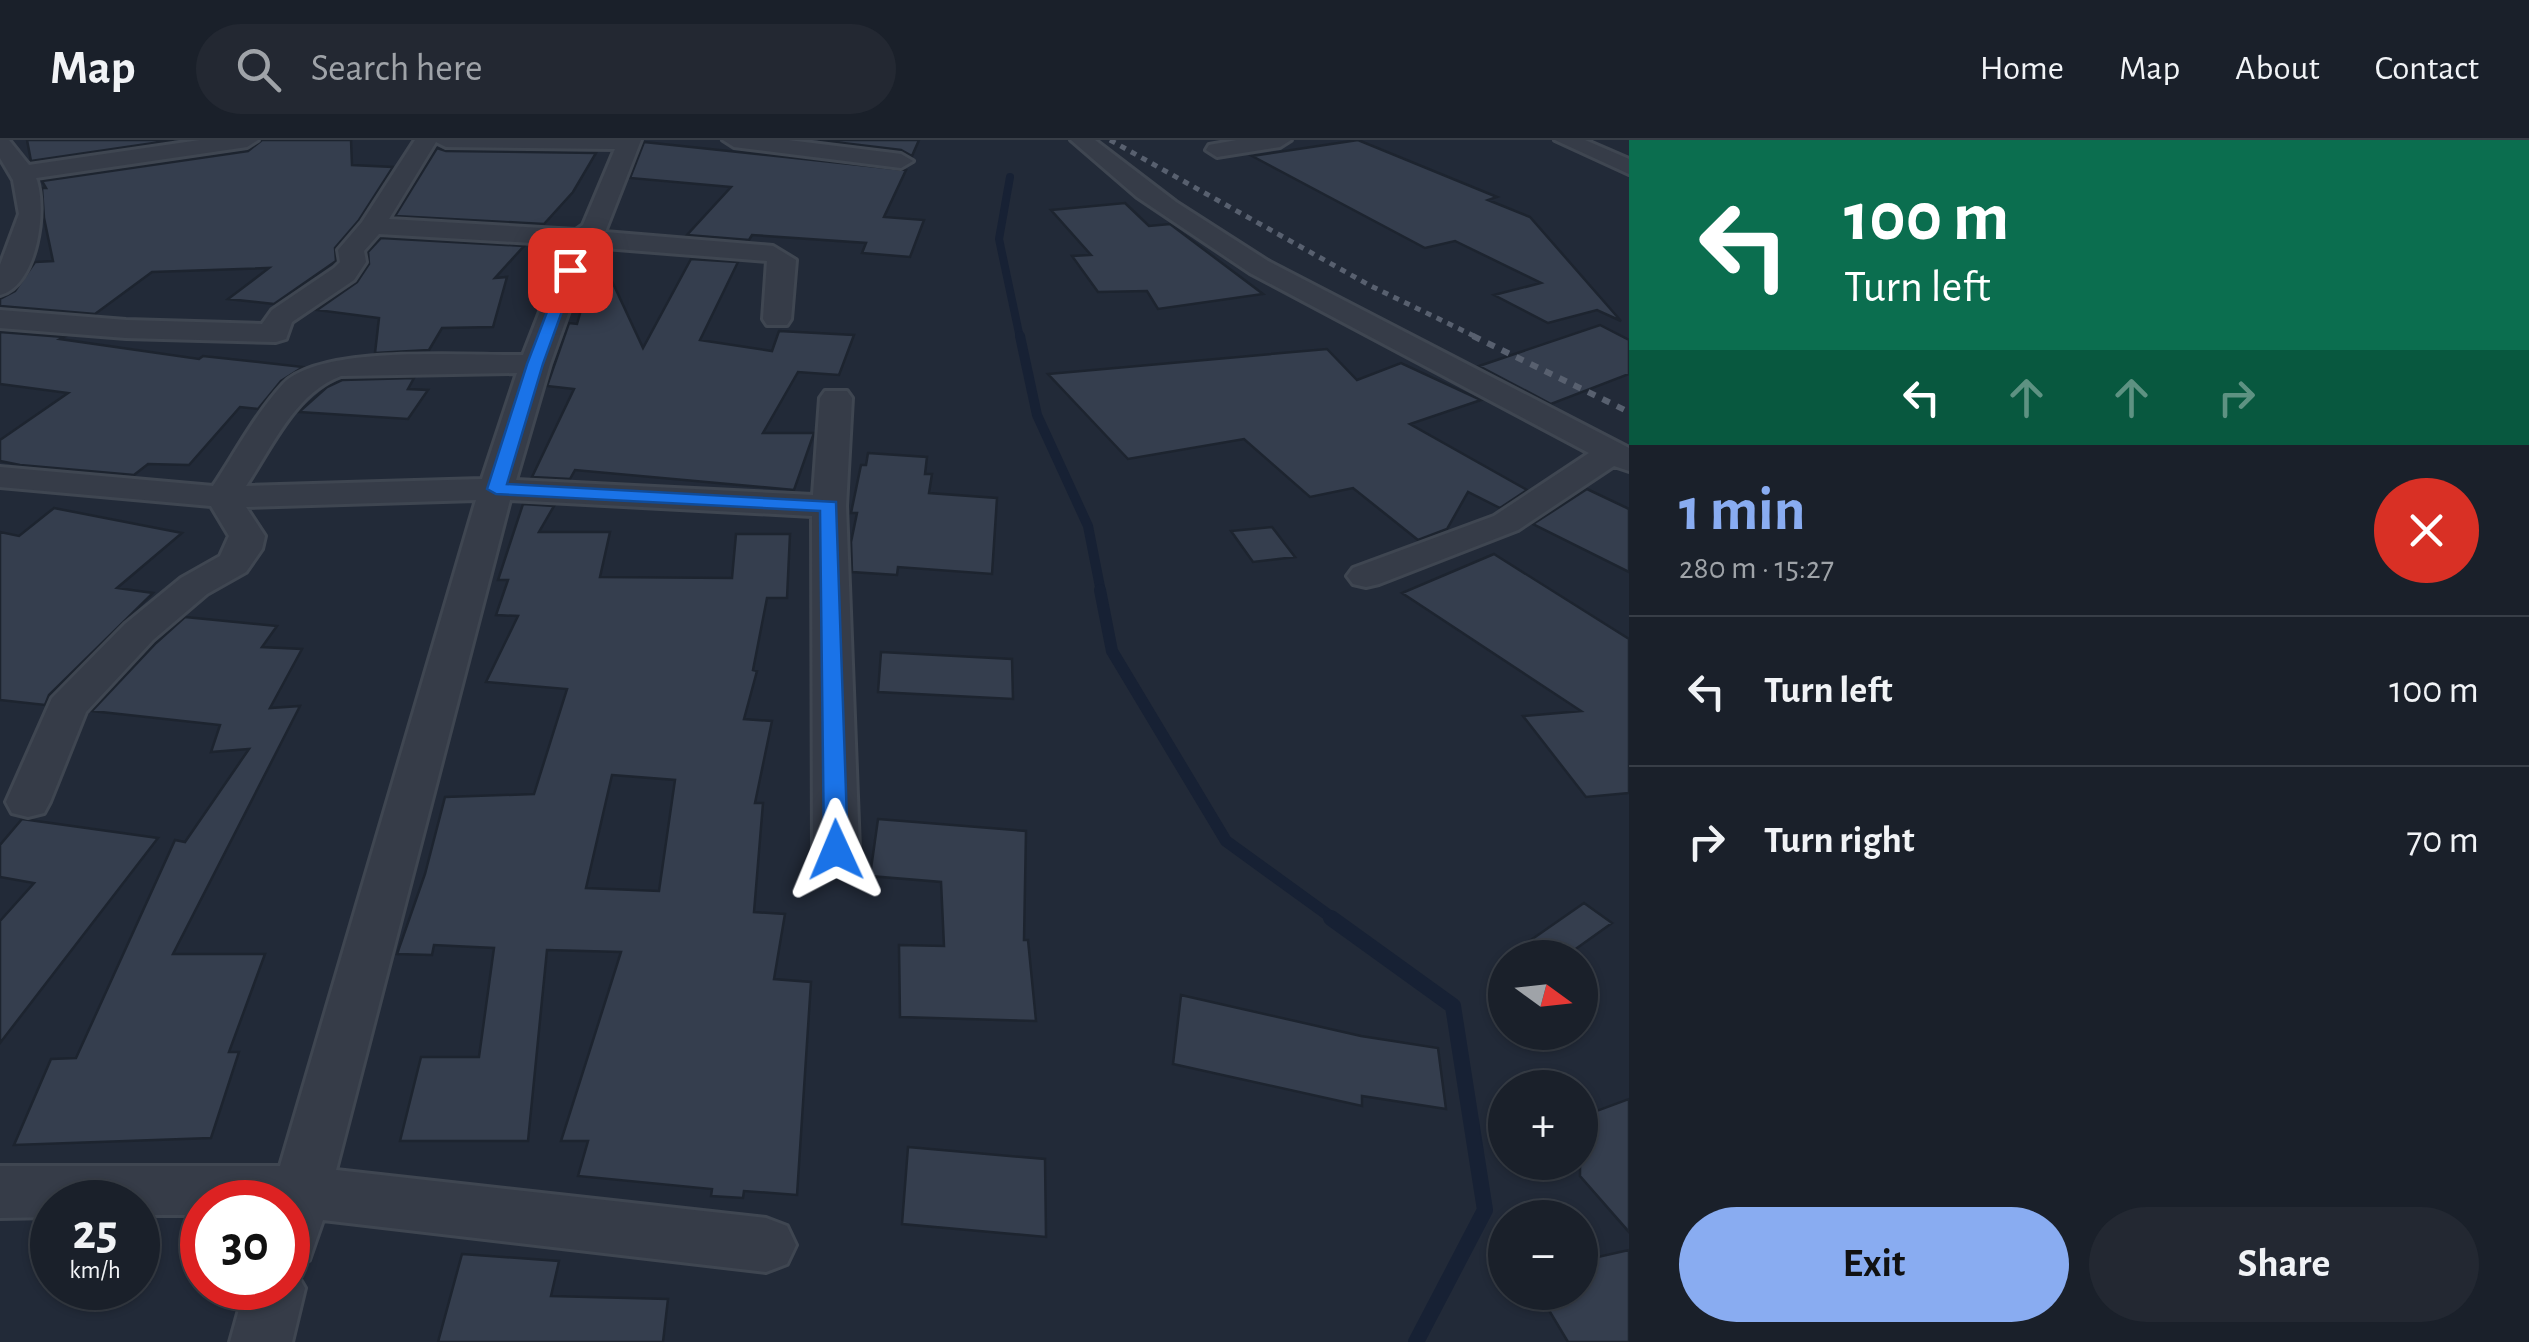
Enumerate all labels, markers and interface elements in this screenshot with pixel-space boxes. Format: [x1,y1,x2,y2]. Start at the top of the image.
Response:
search box [196,24,896,114]
icon: search [231,42,286,97]
text: Map [50,45,136,93]
text: Search here [311,50,483,88]
text: Home [1980,51,2064,86]
text: Map [2119,51,2180,86]
text: About [2235,51,2320,86]
text: Contact [2375,51,2479,86]
icon: left [1679,180,1809,310]
text: 100 m [1844,183,2009,253]
pin [528,228,613,313]
icon: arrive [543,243,598,298]
text: Turn left [1844,265,1991,310]
icon: left [1894,370,1949,425]
icon: ahead [1999,370,2054,425]
icon: ahead [2104,370,2159,425]
icon: right [2209,370,2264,425]
button: close [2374,478,2479,583]
text: 1 min [1679,481,1805,541]
text: 280 m · 15:27 [1679,552,1834,584]
icon: left [1679,664,1734,719]
text: Turn left [1764,672,1892,710]
text: 100 m [2389,672,2479,710]
position arrow [784,798,888,902]
icon: right [1679,814,1734,869]
text: Turn right [1764,822,1914,860]
text: 70 m [2406,822,2479,860]
north arrow [1488,940,1598,1050]
map controls [1488,940,1598,1310]
button: + [1488,1070,1598,1180]
speed limit sign: 30 [180,1180,310,1310]
button: − [1488,1200,1598,1310]
button: Exit [1679,1207,2069,1322]
button: Share [2089,1207,2479,1322]
text: 25 [72,1208,118,1258]
text: km/h [69,1258,121,1283]

